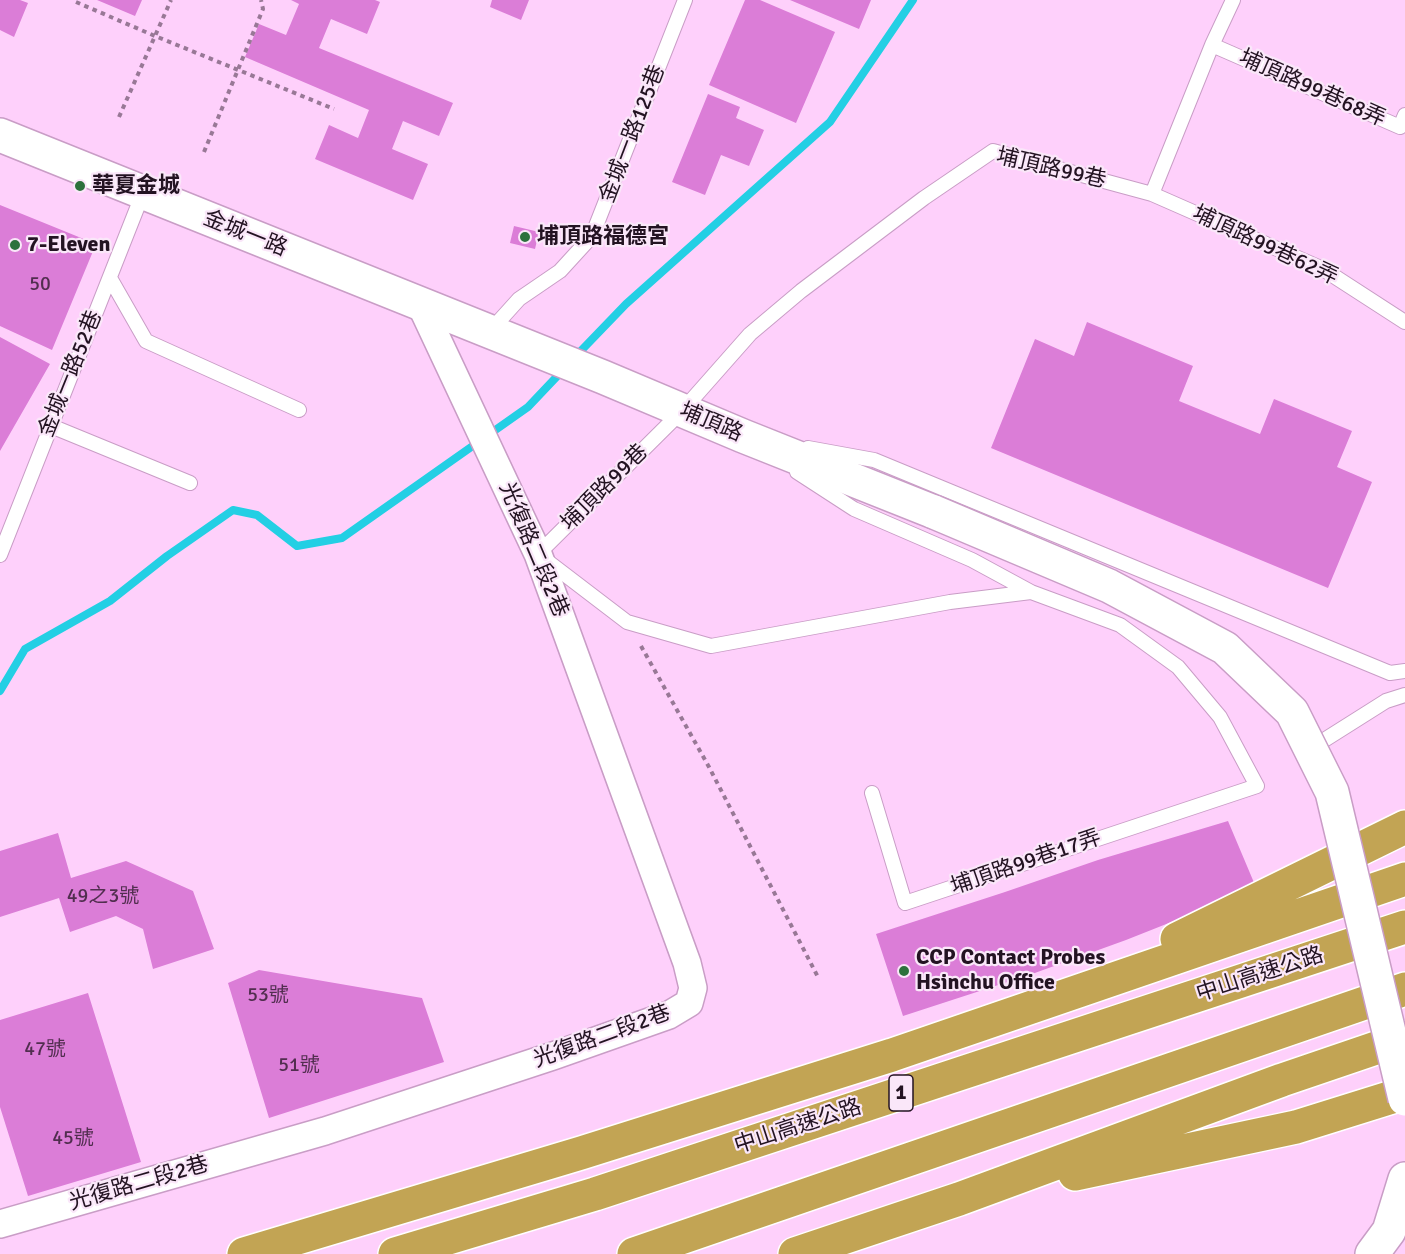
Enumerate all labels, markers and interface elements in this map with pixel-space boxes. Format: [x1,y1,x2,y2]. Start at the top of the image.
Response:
street label: 埔頂路99巷68弄 [1235,45,1389,133]
street label: 金城一路125巷 [595,61,671,207]
street label: 埔頂路99巷 [994,144,1108,194]
place label: 華夏金城 [92,173,180,199]
marker: 華夏金城 [73,179,87,193]
street label: 埔頂路99巷62弄 [1188,201,1342,291]
street label: 金城一路 [199,205,291,263]
place label: 埔頂路福德宮 [537,224,669,250]
marker: 埔頂路福德宮 [518,230,532,244]
place label: 7-Eleven [27,232,110,258]
marker: 7-Eleven [8,238,22,252]
house number: 50 [29,273,51,297]
street label: 金城一路52巷 [34,307,108,441]
street label: 埔頂路 [675,398,747,448]
street label: 埔頂路99巷 [556,439,654,537]
street label: 光復路二段2巷 [493,479,573,621]
street label: 埔頂路99巷17弄 [947,825,1105,901]
house number: 49之3號 [67,885,139,909]
street label: 中山高速公路 [1193,942,1327,1008]
place label: CCP Contact Probes Hsinchu Office [916,945,1105,996]
marker: CCP Contact Probes Hsinchu Office [897,964,911,978]
house number: 53號 [247,984,289,1008]
street label: 光復路二段2巷 [530,1000,674,1074]
house number: 47號 [24,1038,66,1062]
house number: 51號 [278,1054,320,1078]
road number: 1 [889,1075,913,1111]
street label: 中山高速公路 [731,1094,865,1160]
house number: 45號 [52,1127,94,1151]
street label: 光復路二段2巷 [66,1151,212,1217]

